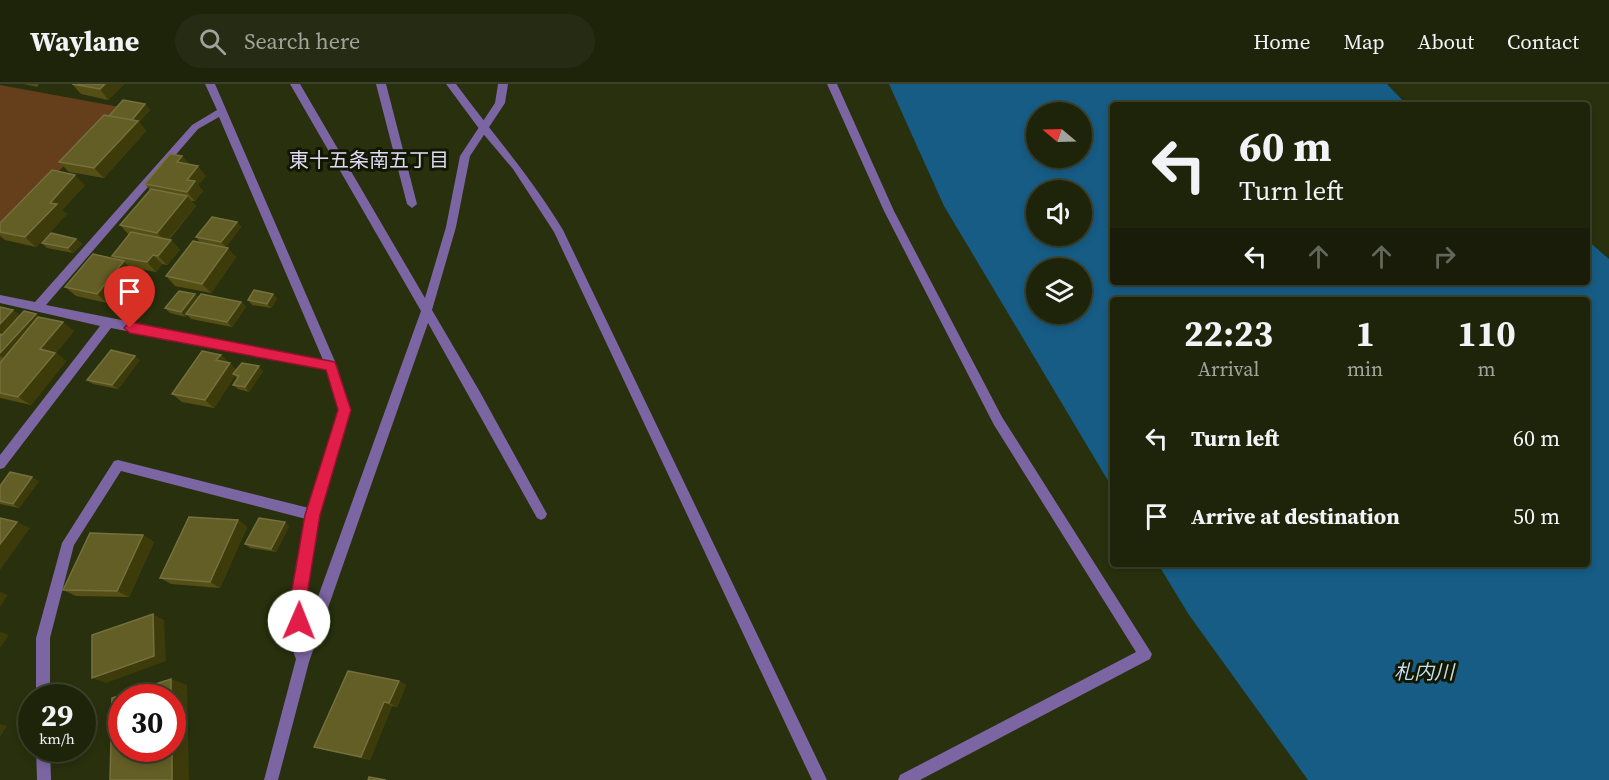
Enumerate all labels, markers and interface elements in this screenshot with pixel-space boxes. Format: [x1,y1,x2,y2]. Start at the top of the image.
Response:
search box [175,14,595,68]
text: Waylane [30,22,139,60]
icon: search [196,25,229,58]
text: Search here [244,26,360,56]
text: Home [1253,27,1311,56]
text: Map [1344,27,1385,56]
text: About [1418,27,1474,56]
text: Contact [1507,27,1579,56]
north arrow [1026,102,1092,168]
map controls [1026,102,1092,324]
text: 60 m [1239,117,1332,175]
icon: left [1140,126,1218,204]
district label: 東十五条南五丁目 [289,146,449,174]
text: Turn left [1239,172,1343,209]
button: sound [1026,180,1092,246]
icon: left [1239,240,1272,273]
icon: ahead [1302,240,1335,273]
icon: ahead [1365,240,1398,273]
icon: right [1428,240,1461,273]
button: layers [1026,258,1092,324]
pin [104,266,155,328]
icon: arrive [113,275,146,308]
text: 22:23 [1184,309,1273,358]
text: 1 [1355,309,1375,358]
text: 110 [1457,309,1516,358]
text: Arrival [1198,355,1259,383]
text: min [1347,355,1383,383]
text: m [1478,355,1496,383]
icon: left [1140,422,1173,455]
text: Turn left [1191,423,1279,453]
text: 60 m [1513,423,1560,453]
icon: arrive [1140,500,1173,533]
text: Arrive at destination [1191,501,1400,531]
text: 50 m [1513,501,1560,531]
position arrow [267,589,331,653]
water label: 札内川 [1394,658,1456,686]
speed limit sign: 30 [108,684,186,762]
text: 29 [41,695,73,736]
text: km/h [39,728,75,749]

